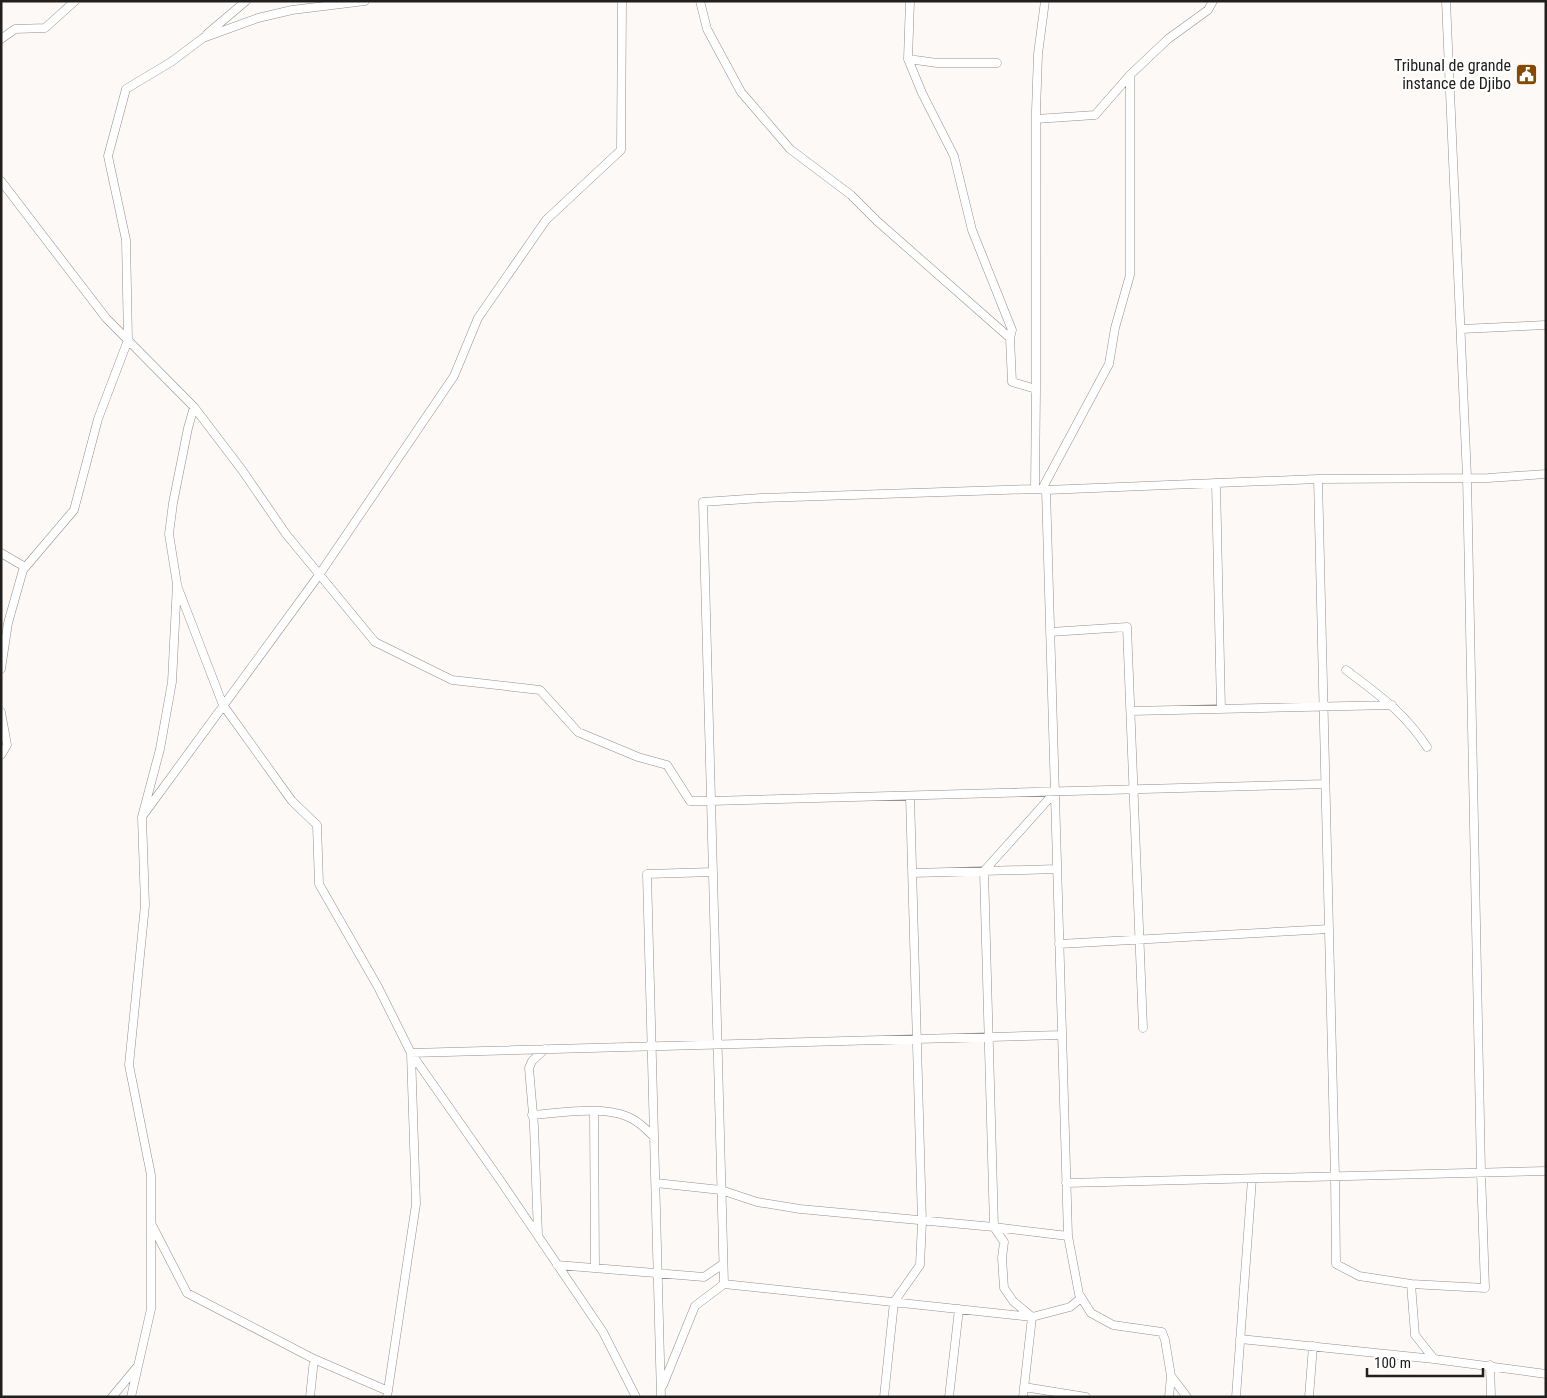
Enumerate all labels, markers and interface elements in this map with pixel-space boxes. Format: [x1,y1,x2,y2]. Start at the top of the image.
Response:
place label: Tribunal de grande instance de Djibo [1394,56,1511,93]
public building icon: Tribunal de grande instance de Djibo [1515,62,1539,86]
scale bar [1367,1346,1483,1378]
text: 100 m [1374,1354,1411,1372]

